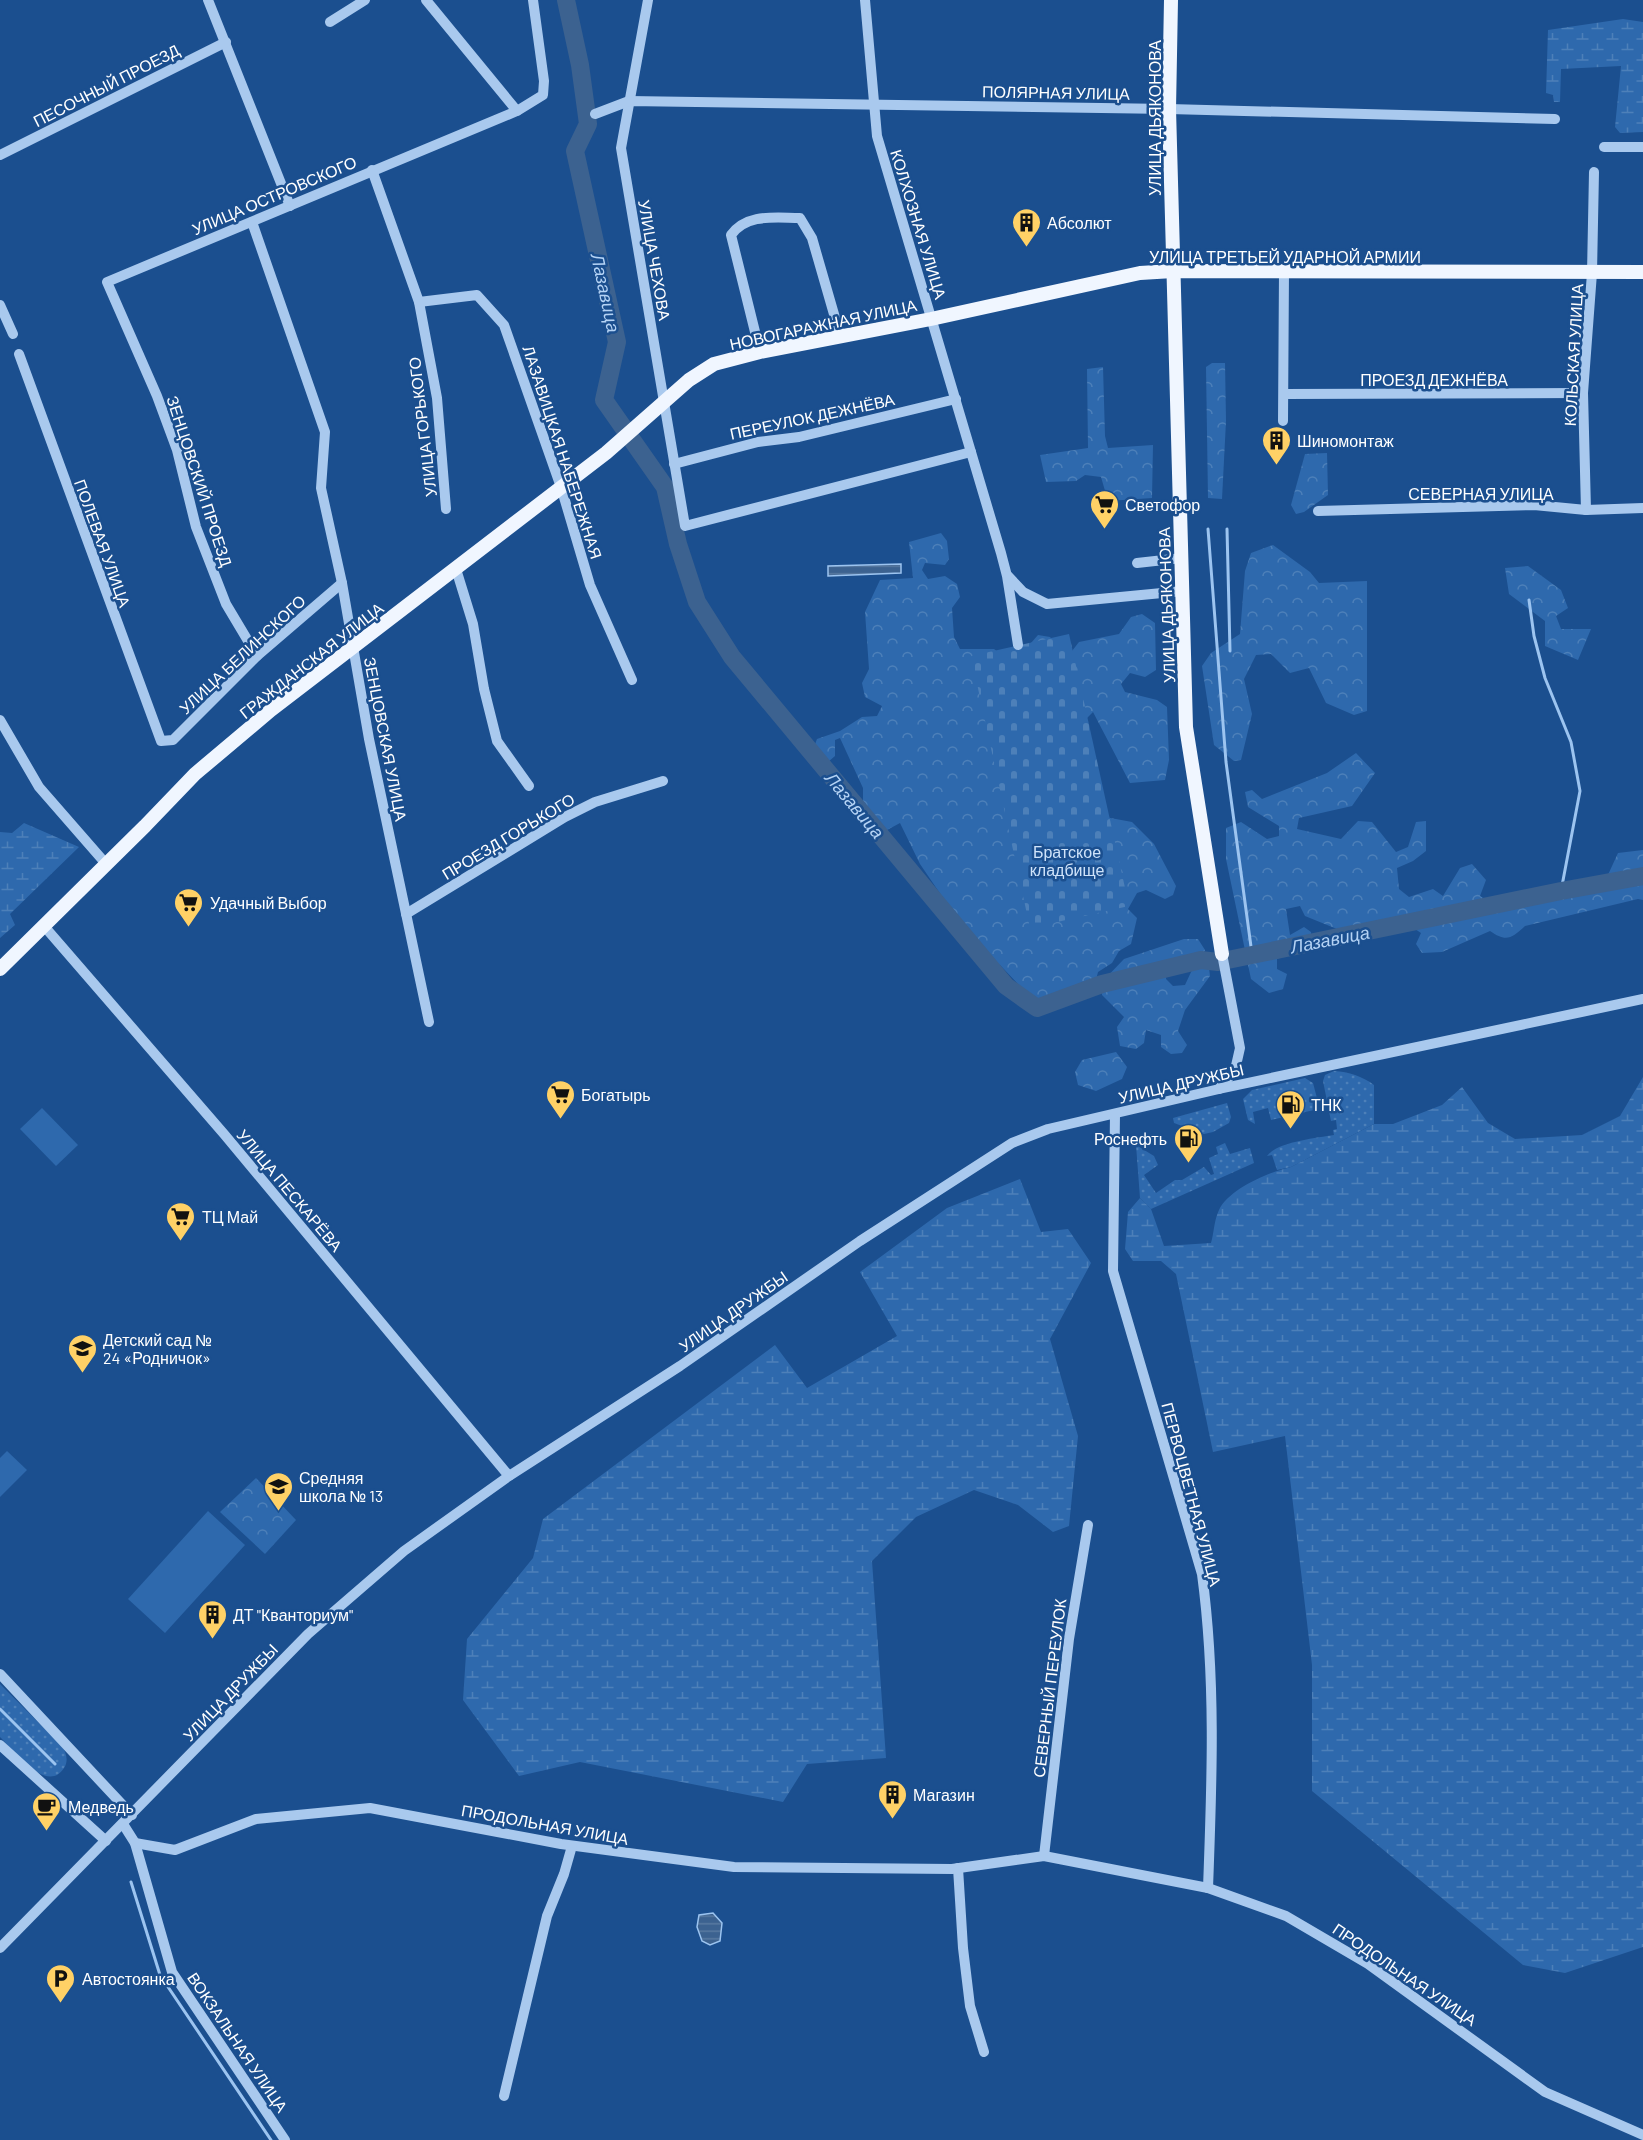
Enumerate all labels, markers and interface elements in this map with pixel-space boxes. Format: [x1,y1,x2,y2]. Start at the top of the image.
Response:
street label: ПЕСОЧНЫЙ ПРОЕЗД [30,40,182,130]
street label: УЛИЦА ДЬЯКОНОВА [1145,40,1164,196]
street label: ПОЛЯРНАЯ УЛИЦА [982,81,1130,103]
street label: КОЛХОЗНАЯ УЛИЦА [887,147,951,301]
street label: УЛИЦА ОСТРОВСКОГО [189,152,359,238]
street label: УЛИЦА ЧЕХОВА [635,198,675,322]
building icon: Абсолют [1010,206,1042,248]
place label: Абсолют [1047,213,1112,232]
street label: УЛИЦА ТРЕТЬЕЙ УДАРНОЙ АРМИИ [1149,247,1421,266]
water label: Лазавица [587,251,625,334]
street label: КОЛЬСКАЯ УЛИЦА [1560,283,1586,427]
street label: НОВОГАРАЖНАЯ УЛИЦА [728,295,919,353]
street label: ЛАЗАВИЦКАЯ НАБЕРЕЖНАЯ [519,343,607,561]
street label: УЛИЦА ГОРЬКОГО [404,356,440,498]
street label: ПРОЕЗД ДЕЖНЁВА [1360,370,1508,389]
street label: ПЕРЕУЛОК ДЕЖНЁВА [728,389,896,443]
street label: ЗЕНЦОВСКИЙ ПРОЕЗД [163,393,237,569]
building icon: Шиномонтаж [1260,424,1292,466]
place label: Шиномонтаж [1297,431,1394,450]
street label: ПОЛЕВАЯ УЛИЦА [71,476,135,610]
street label: СЕВЕРНАЯ УЛИЦА [1408,484,1554,503]
supermarket icon: Светофор [1088,488,1120,530]
place label: Светофор [1125,495,1200,514]
street label: УЛИЦА ДЬЯКОНОВА [1154,526,1178,683]
street label: УЛИЦА БЕЛИНСКОГО [175,591,309,717]
street label: ГРАЖДАНСКАЯ УЛИЦА [235,598,387,722]
street label: ЗЕНЦОВСКАЯ УЛИЦА [361,656,411,823]
water label: Лазавица [820,767,889,843]
street label: ПРОЕЗД ГОРЬКОГО [438,789,578,883]
park label: Братское кладбище [1030,842,1104,879]
supermarket icon: Удачный Выбор [173,886,205,928]
place label: Удачный Выбор [210,893,327,912]
water label: Лазавица [1288,921,1371,958]
street label: УЛИЦА ДРУЖБЫ [1116,1059,1246,1107]
supermarket icon: Богатырь [544,1078,576,1120]
place label: Богатырь [581,1085,651,1104]
fuel station icon: ТНК [1274,1088,1306,1130]
place label: ТНК [1311,1095,1342,1114]
fuel station icon: Роснефть [1172,1122,1204,1164]
street label: УЛИЦА ПЕСКАРЁВА [233,1125,347,1255]
place label: Роснефть [1094,1129,1167,1148]
supermarket icon: ТЦ Май [165,1200,197,1242]
place label: ТЦ Май [202,1207,258,1226]
street label: УЛИЦА ДРУЖБЫ [675,1266,791,1356]
place label: Детский сад № 24 «Родничок» [103,1330,212,1367]
school or university icon: Детский сад № 24 «Родничок» [66,1332,98,1374]
street label: ПЕРВОЦВЕТНАЯ УЛИЦА [1158,1400,1226,1588]
place label: Средняя школа № 13 [299,1468,383,1505]
school or university icon: Средняя школа № 13 [262,1470,294,1512]
street label: СЕВЕРНЫЙ ПЕРЕУЛОК [1029,1597,1069,1779]
building icon: ДТ "Кванториум" [196,1598,228,1640]
place label: ДТ "Кванториум" [233,1605,353,1624]
street label: УЛИЦА ДРУЖБЫ [179,1639,281,1745]
building icon: Магазин [876,1778,908,1820]
place label: Магазин [913,1785,975,1804]
cafe icon: Медведь [31,1790,63,1832]
place label: Медведь [68,1797,134,1816]
street label: ПРОДОЛЬНАЯ УЛИЦА [460,1800,630,1848]
street label: ПРОДОЛЬНАЯ УЛИЦА [1330,1919,1481,2029]
parking icon: Автостоянка [45,1962,77,2004]
street label: ВОКЗАЛЬНАЯ УЛИЦА [184,1968,292,2116]
place label: Автостоянка [82,1969,175,1988]

